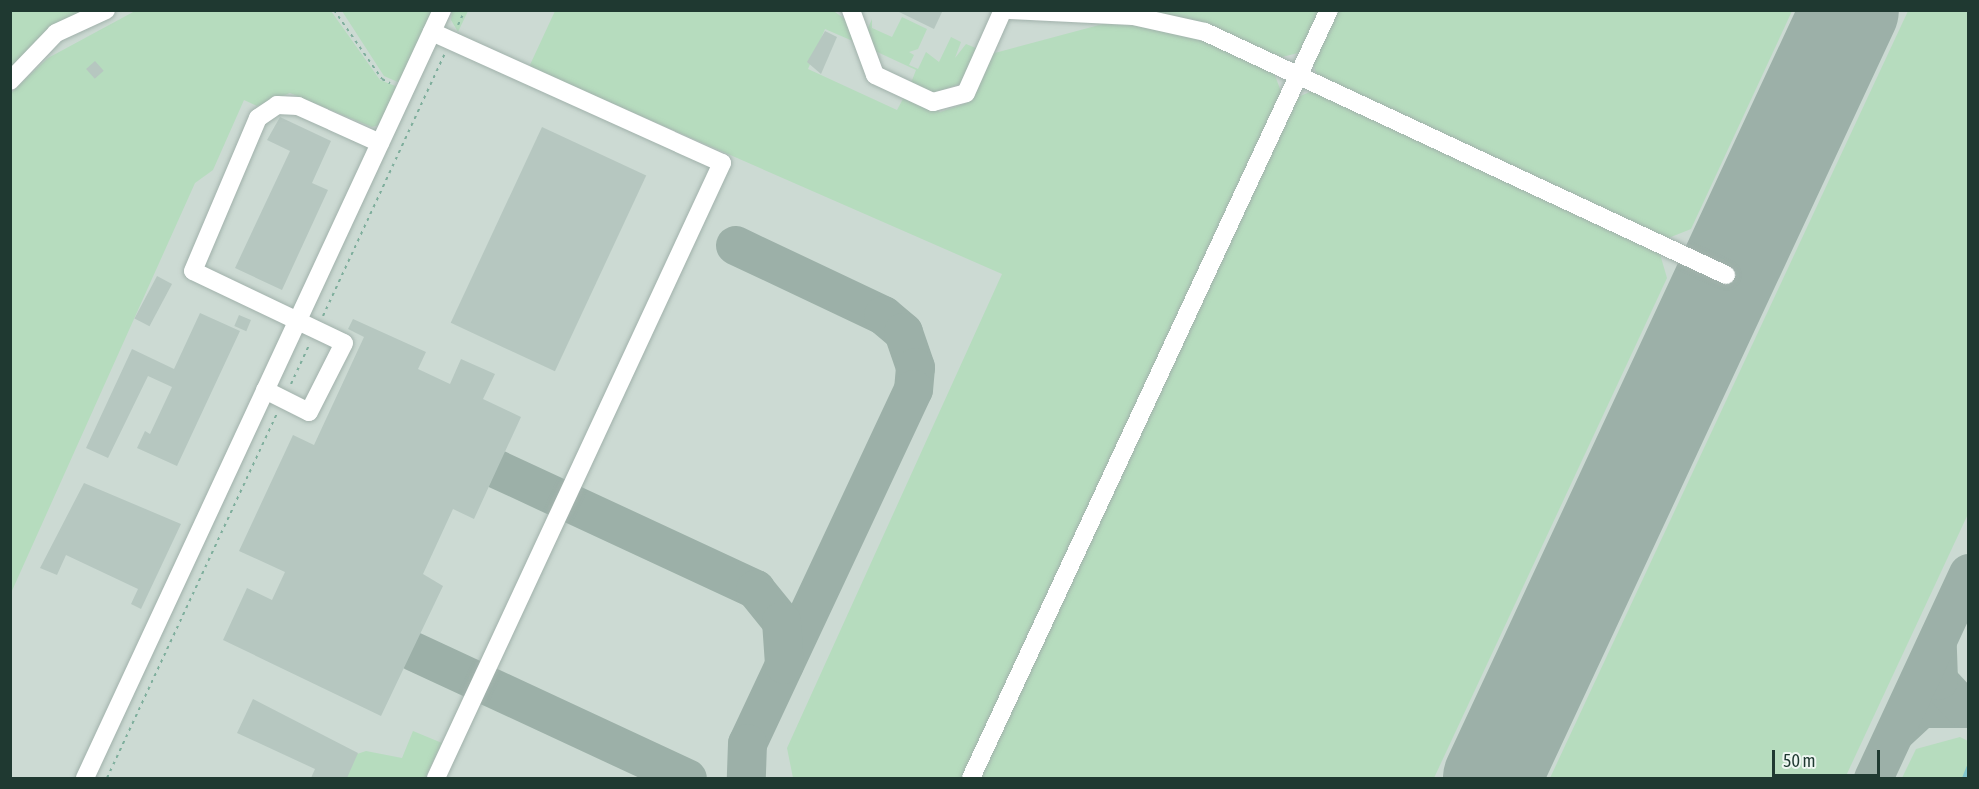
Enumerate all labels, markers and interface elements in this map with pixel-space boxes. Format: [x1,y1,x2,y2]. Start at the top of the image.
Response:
scale bar [1775,738,1883,776]
text: 50 m [1783,750,1815,771]

